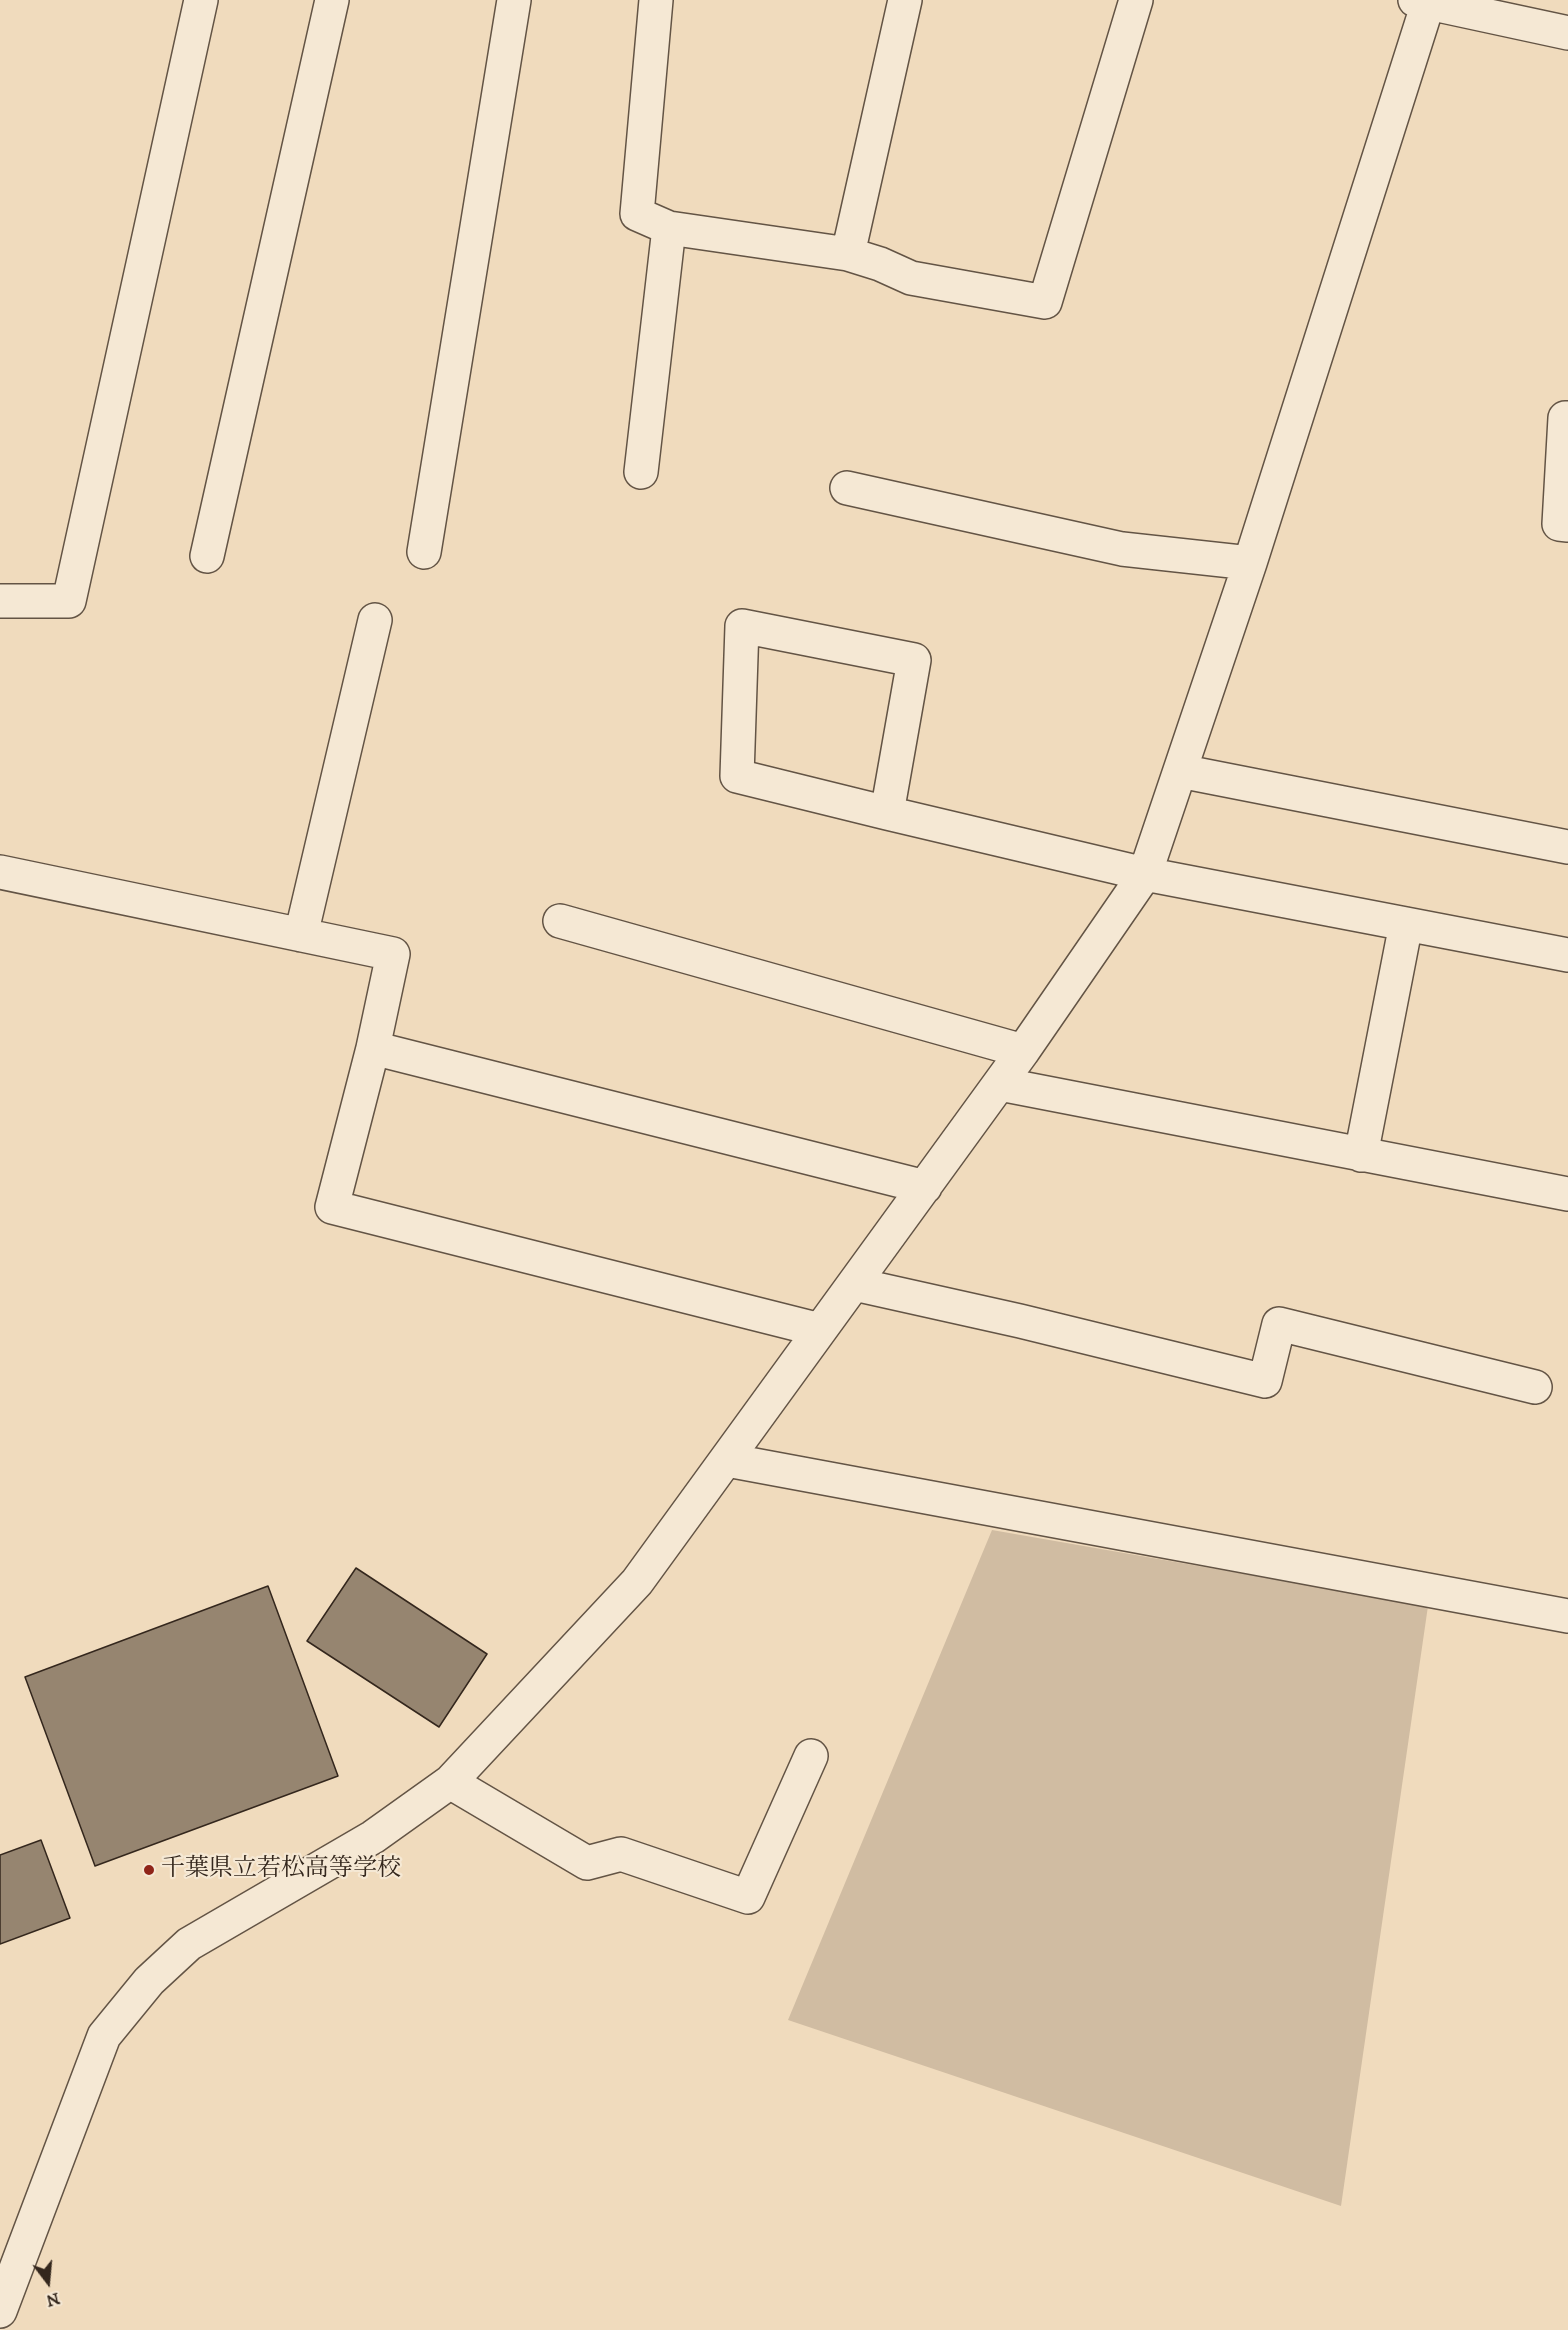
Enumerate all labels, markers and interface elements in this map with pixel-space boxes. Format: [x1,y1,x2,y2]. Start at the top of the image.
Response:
place label: 千葉県立若松高等学校 [161,1856,401,1884]
marker: 千葉県立若松高等学校 [142,1863,156,1877]
north arrow [18,2252,78,2312]
text: N [44,2288,62,2311]

